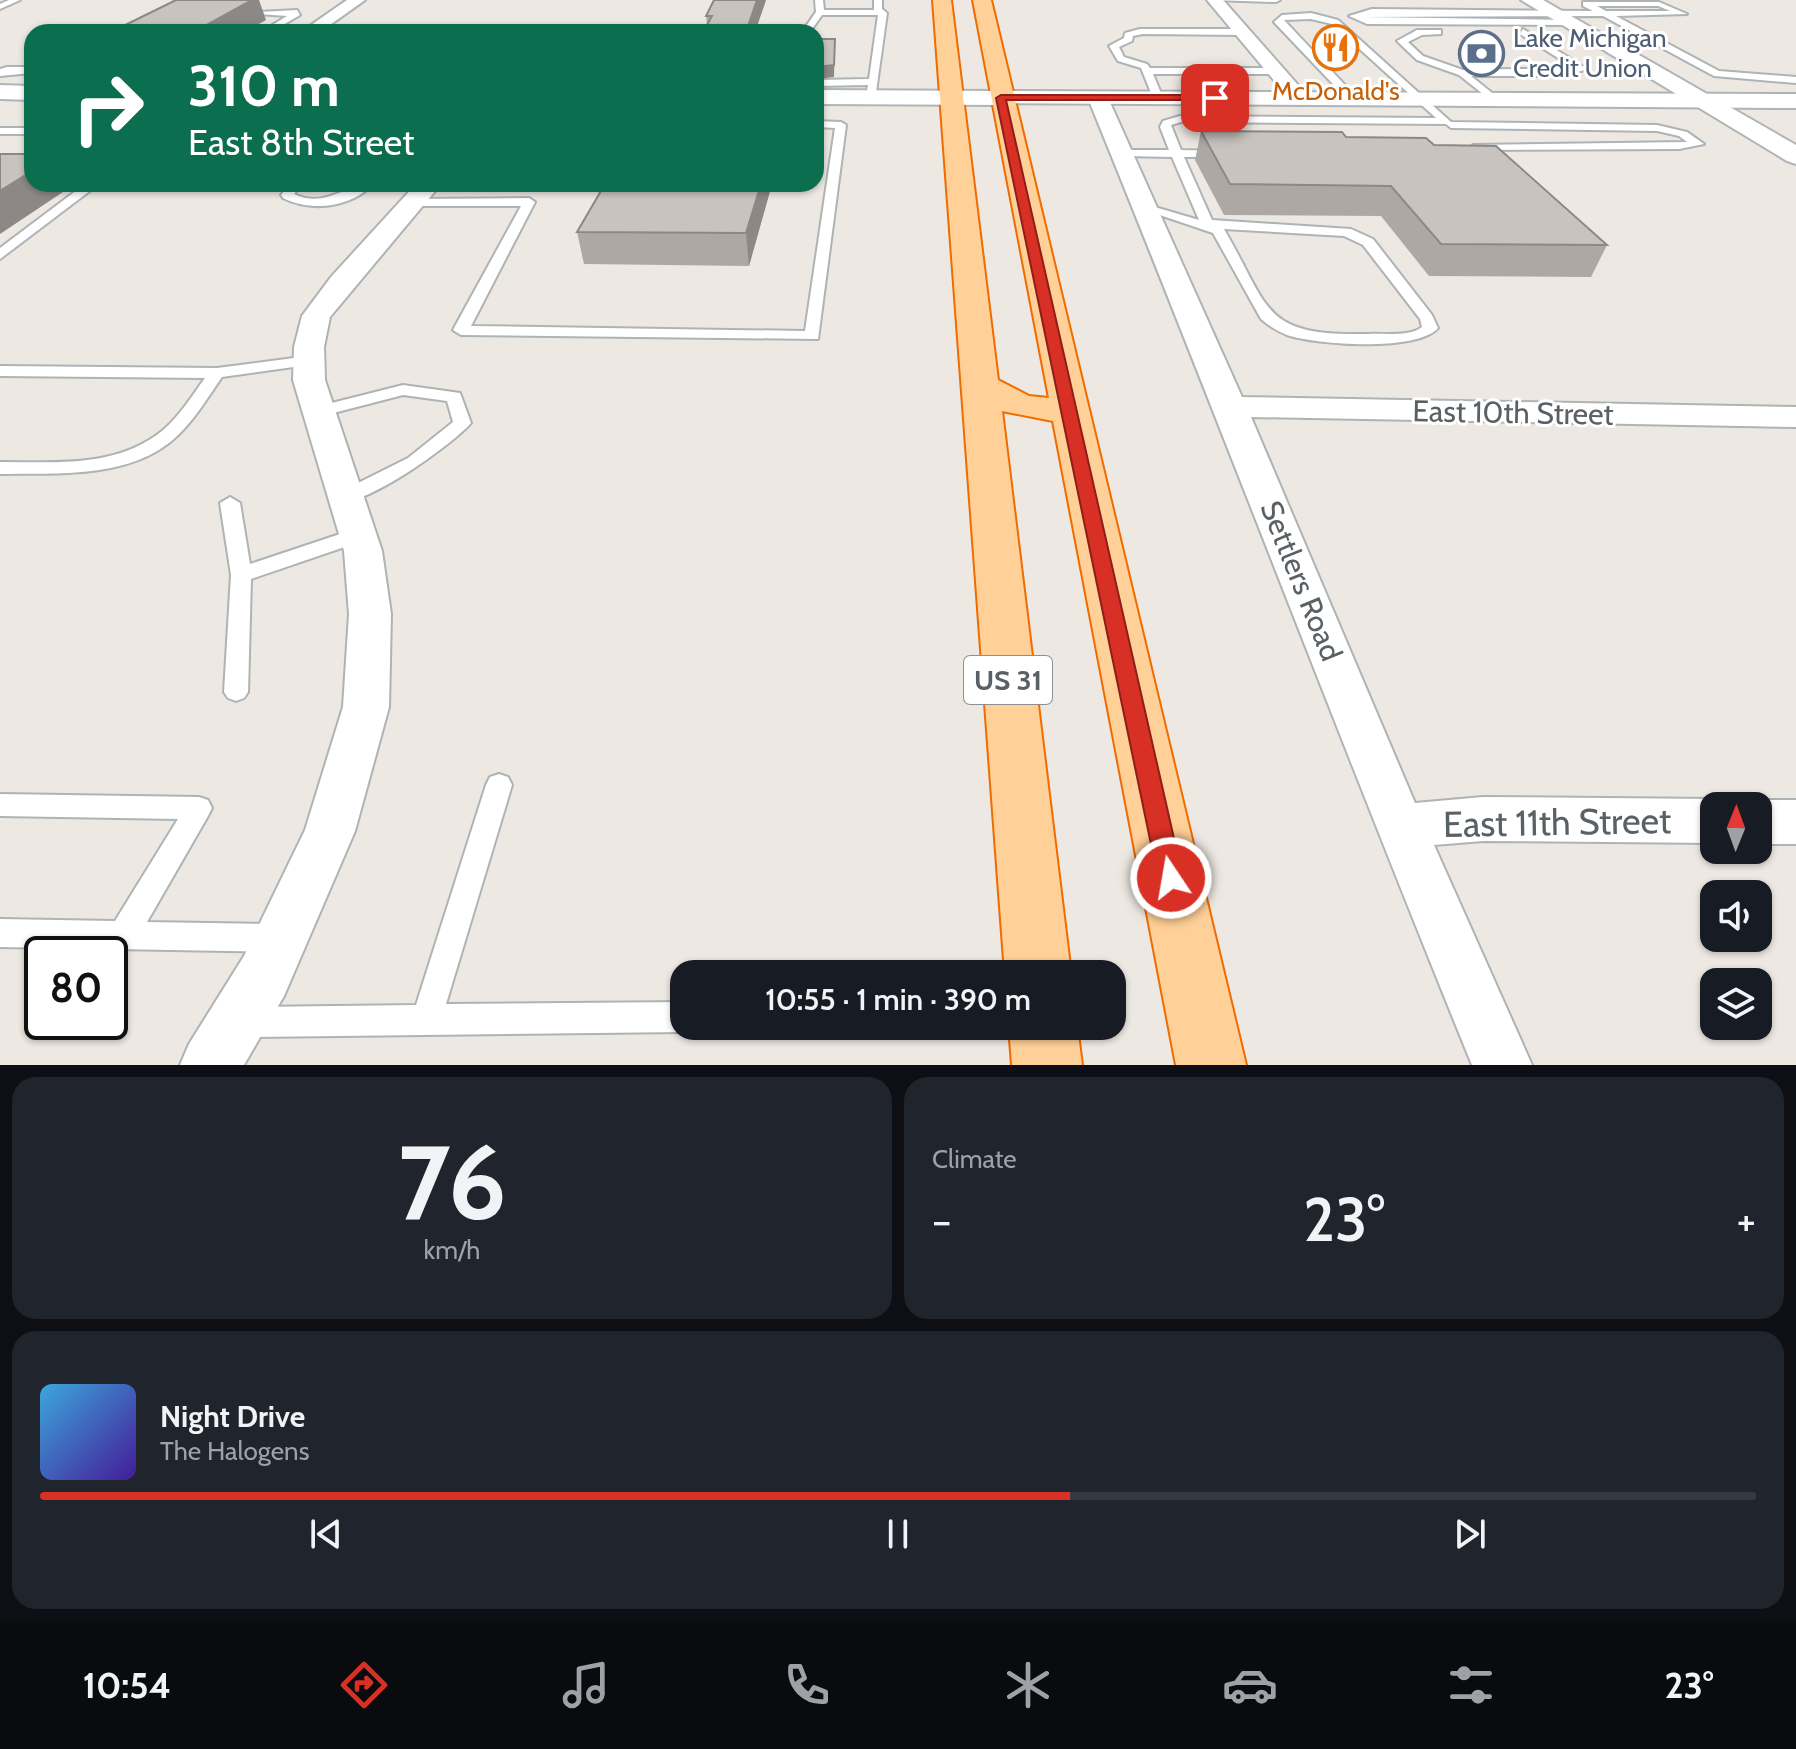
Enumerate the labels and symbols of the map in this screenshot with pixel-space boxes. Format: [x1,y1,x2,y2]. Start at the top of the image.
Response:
place label: Lake Michigan Credit Union [1513,22,1666,84]
restaurant icon: McDonald's [1312,24,1360,72]
bank icon: Lake Michigan Credit Union [1458,29,1506,77]
pin [1181,64,1249,132]
place label: McDonald's [1272,75,1400,107]
street label: East 10th Street [1412,392,1614,433]
street label: Settlers Road [1253,495,1350,666]
road number: US 31 [964,656,1052,704]
north arrow [1700,792,1772,864]
street label: East 11th Street [1443,798,1671,846]
position arrow [1129,836,1213,920]
speed limit sign: 80 [24,936,128,1040]

